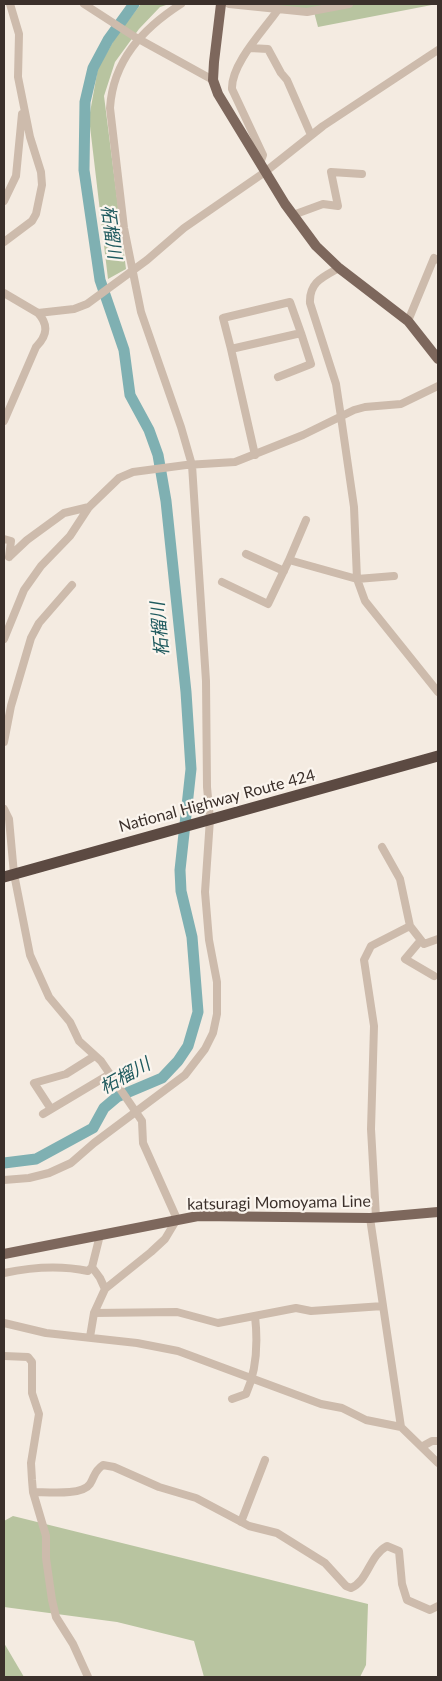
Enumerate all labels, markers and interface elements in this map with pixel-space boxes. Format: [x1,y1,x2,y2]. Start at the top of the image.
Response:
water label: 柘榴川 [97,204,125,260]
water label: 柘榴川 [147,601,173,657]
street label: National Highway Route 424 [117,765,317,837]
water label: 柘榴川 [96,1053,154,1099]
street label: katsuragi Momoyama Line [187,1192,371,1214]

